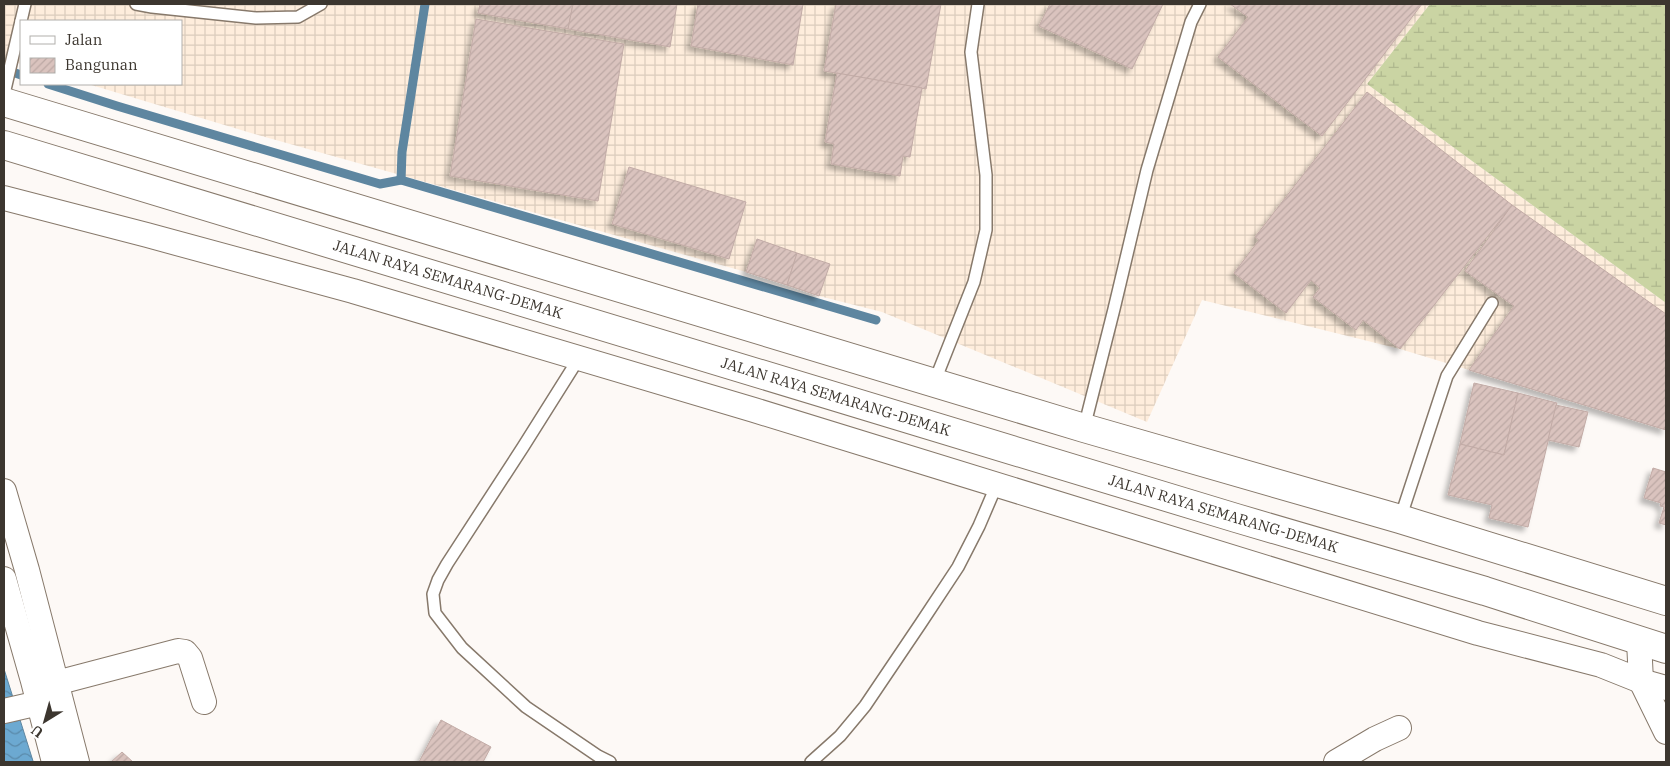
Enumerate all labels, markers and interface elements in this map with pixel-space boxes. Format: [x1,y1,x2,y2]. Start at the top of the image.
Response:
legend [20,20,182,85]
text: Jalan [65,30,103,49]
text: Bangunan [65,55,138,74]
street label: JALAN RAYA SEMARANG-DEMAK [331,235,566,323]
street label: JALAN RAYA SEMARANG-DEMAK [719,353,953,440]
street label: JALAN RAYA SEMARANG-DEMAK [1106,470,1341,557]
north arrow [20,696,70,746]
text: U [27,721,47,742]

